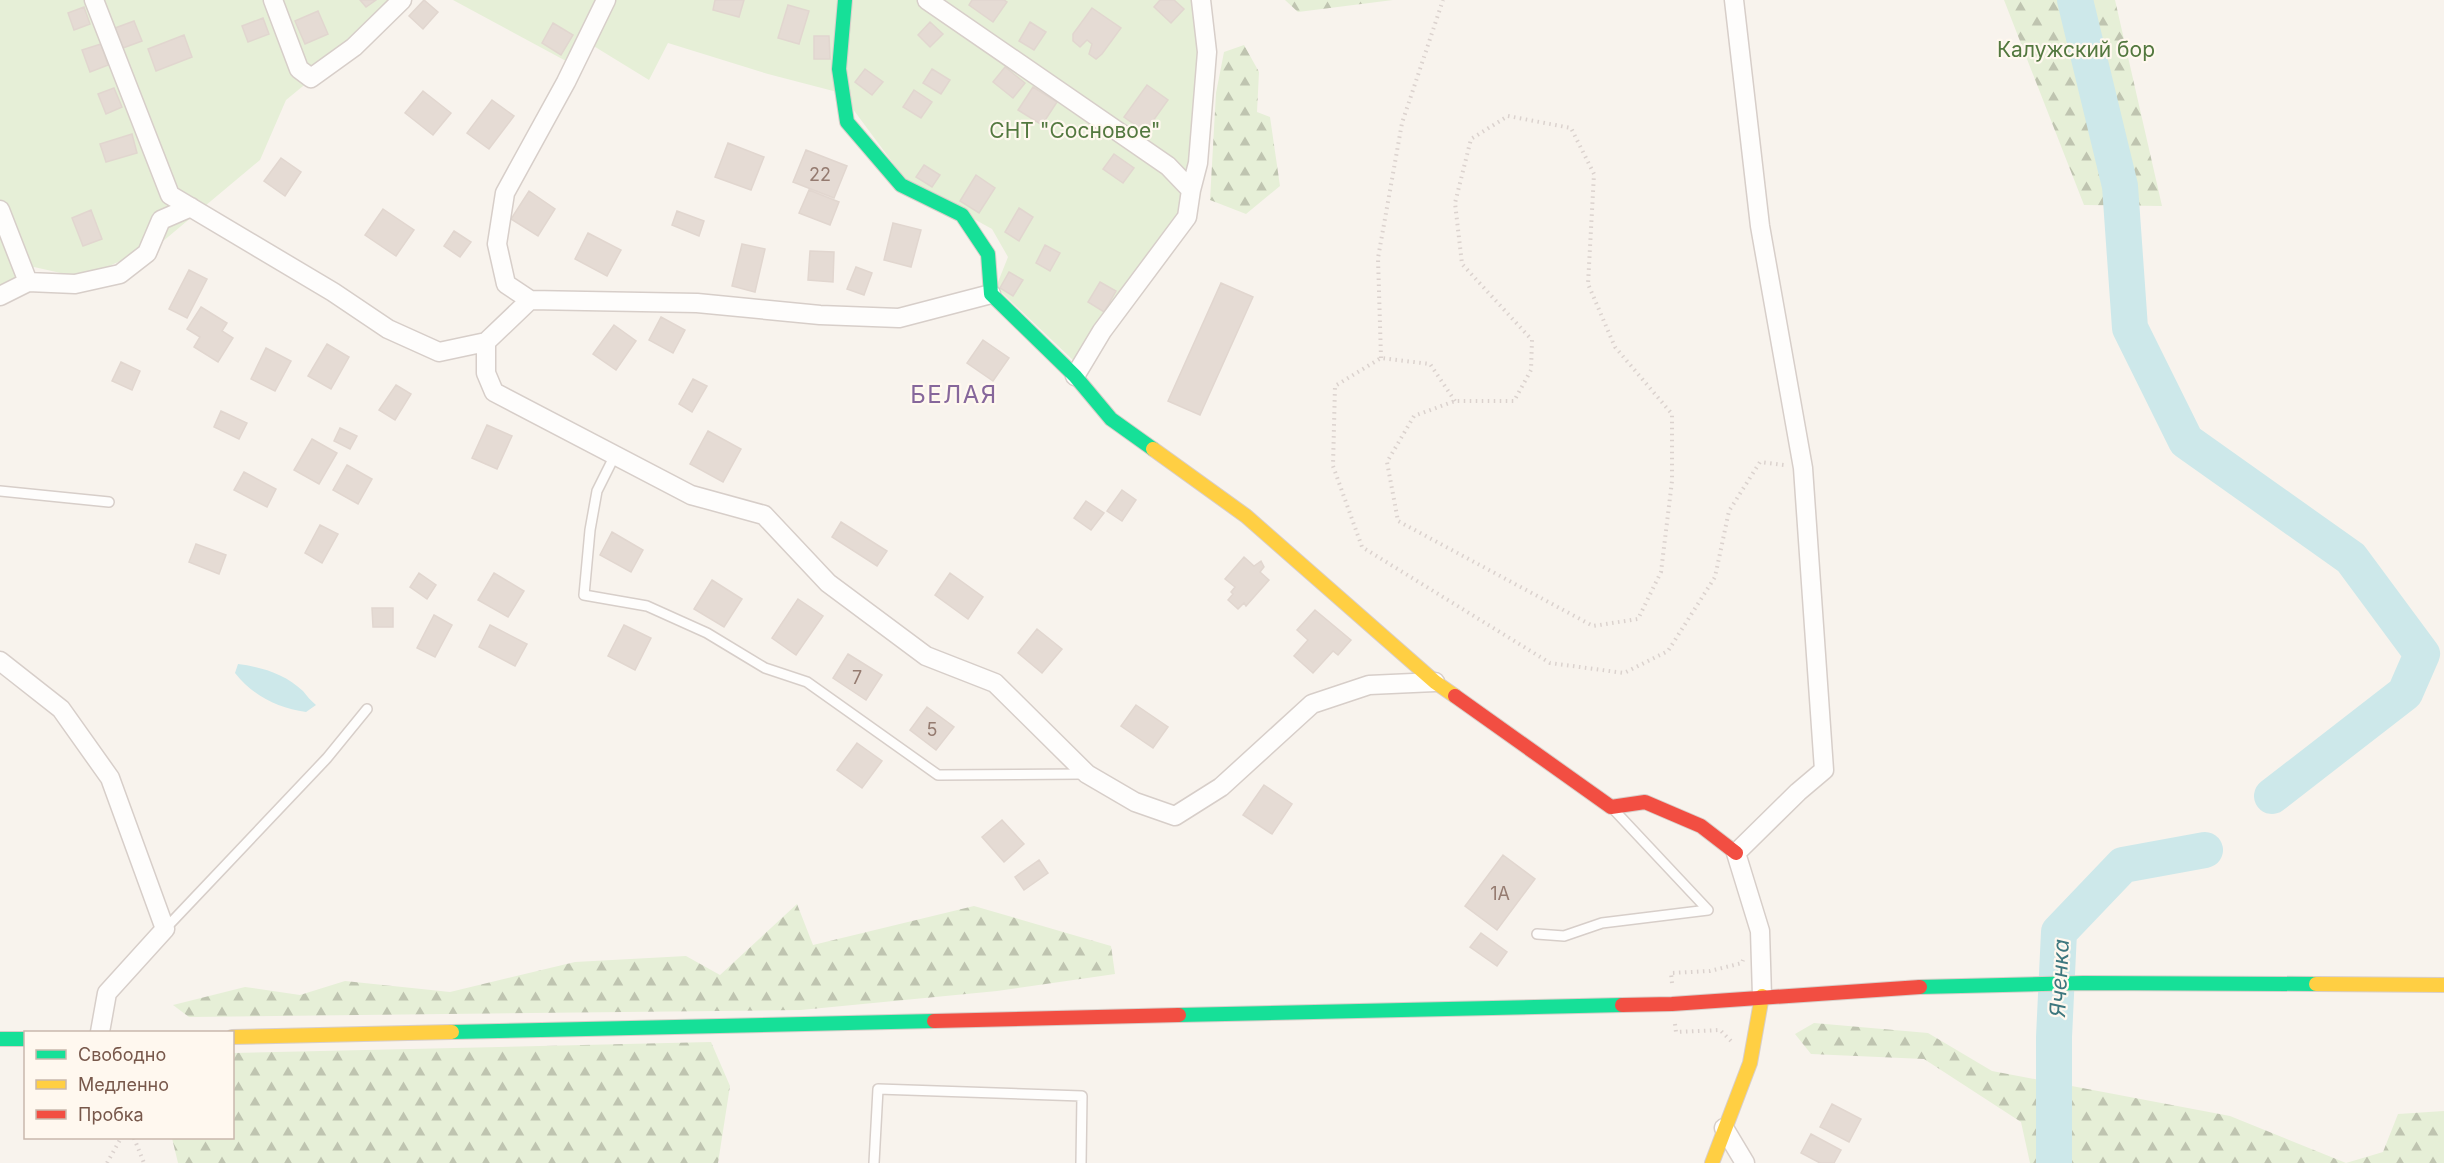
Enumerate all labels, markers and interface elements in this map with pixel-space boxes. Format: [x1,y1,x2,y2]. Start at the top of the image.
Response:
park label: Калужский бор [1997,37,2155,62]
park label: СНТ "Сосновое" [989,118,1161,143]
house number: 22 [809,164,831,185]
district label: БЕЛАЯ [910,380,998,409]
house number: 7 [852,667,862,688]
house number: 5 [927,719,937,740]
house number: 1А [1490,883,1510,904]
water label: Яченка [2044,938,2074,1019]
legend [24,1031,234,1139]
text: Свободно [78,1044,166,1065]
text: Медленно [78,1074,169,1095]
text: Пробка [78,1104,144,1125]

